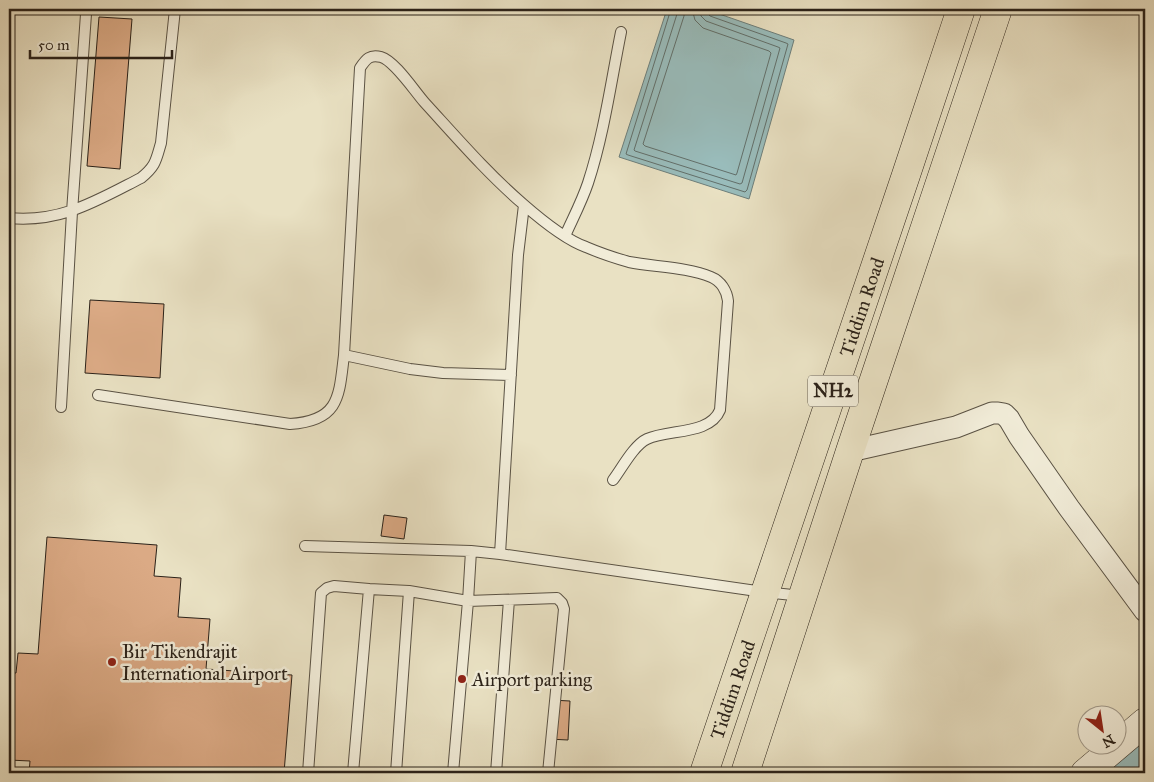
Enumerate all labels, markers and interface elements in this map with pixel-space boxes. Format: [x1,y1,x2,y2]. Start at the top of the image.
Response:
scale bar [30,28,172,60]
text: 50 m [38,36,70,54]
street label: Tiddim Road [835,254,889,360]
road number: NH2 [808,376,858,406]
street label: Tiddim Road [705,637,760,742]
place label: Bir Tikendrajit International Airport [122,640,288,685]
marker: Bir Tikendrajit International Airport [106,656,118,668]
place label: Airport parking [471,668,592,692]
marker: Airport parking [456,673,468,685]
north arrow [1076,704,1126,754]
text: N [1099,730,1118,751]

